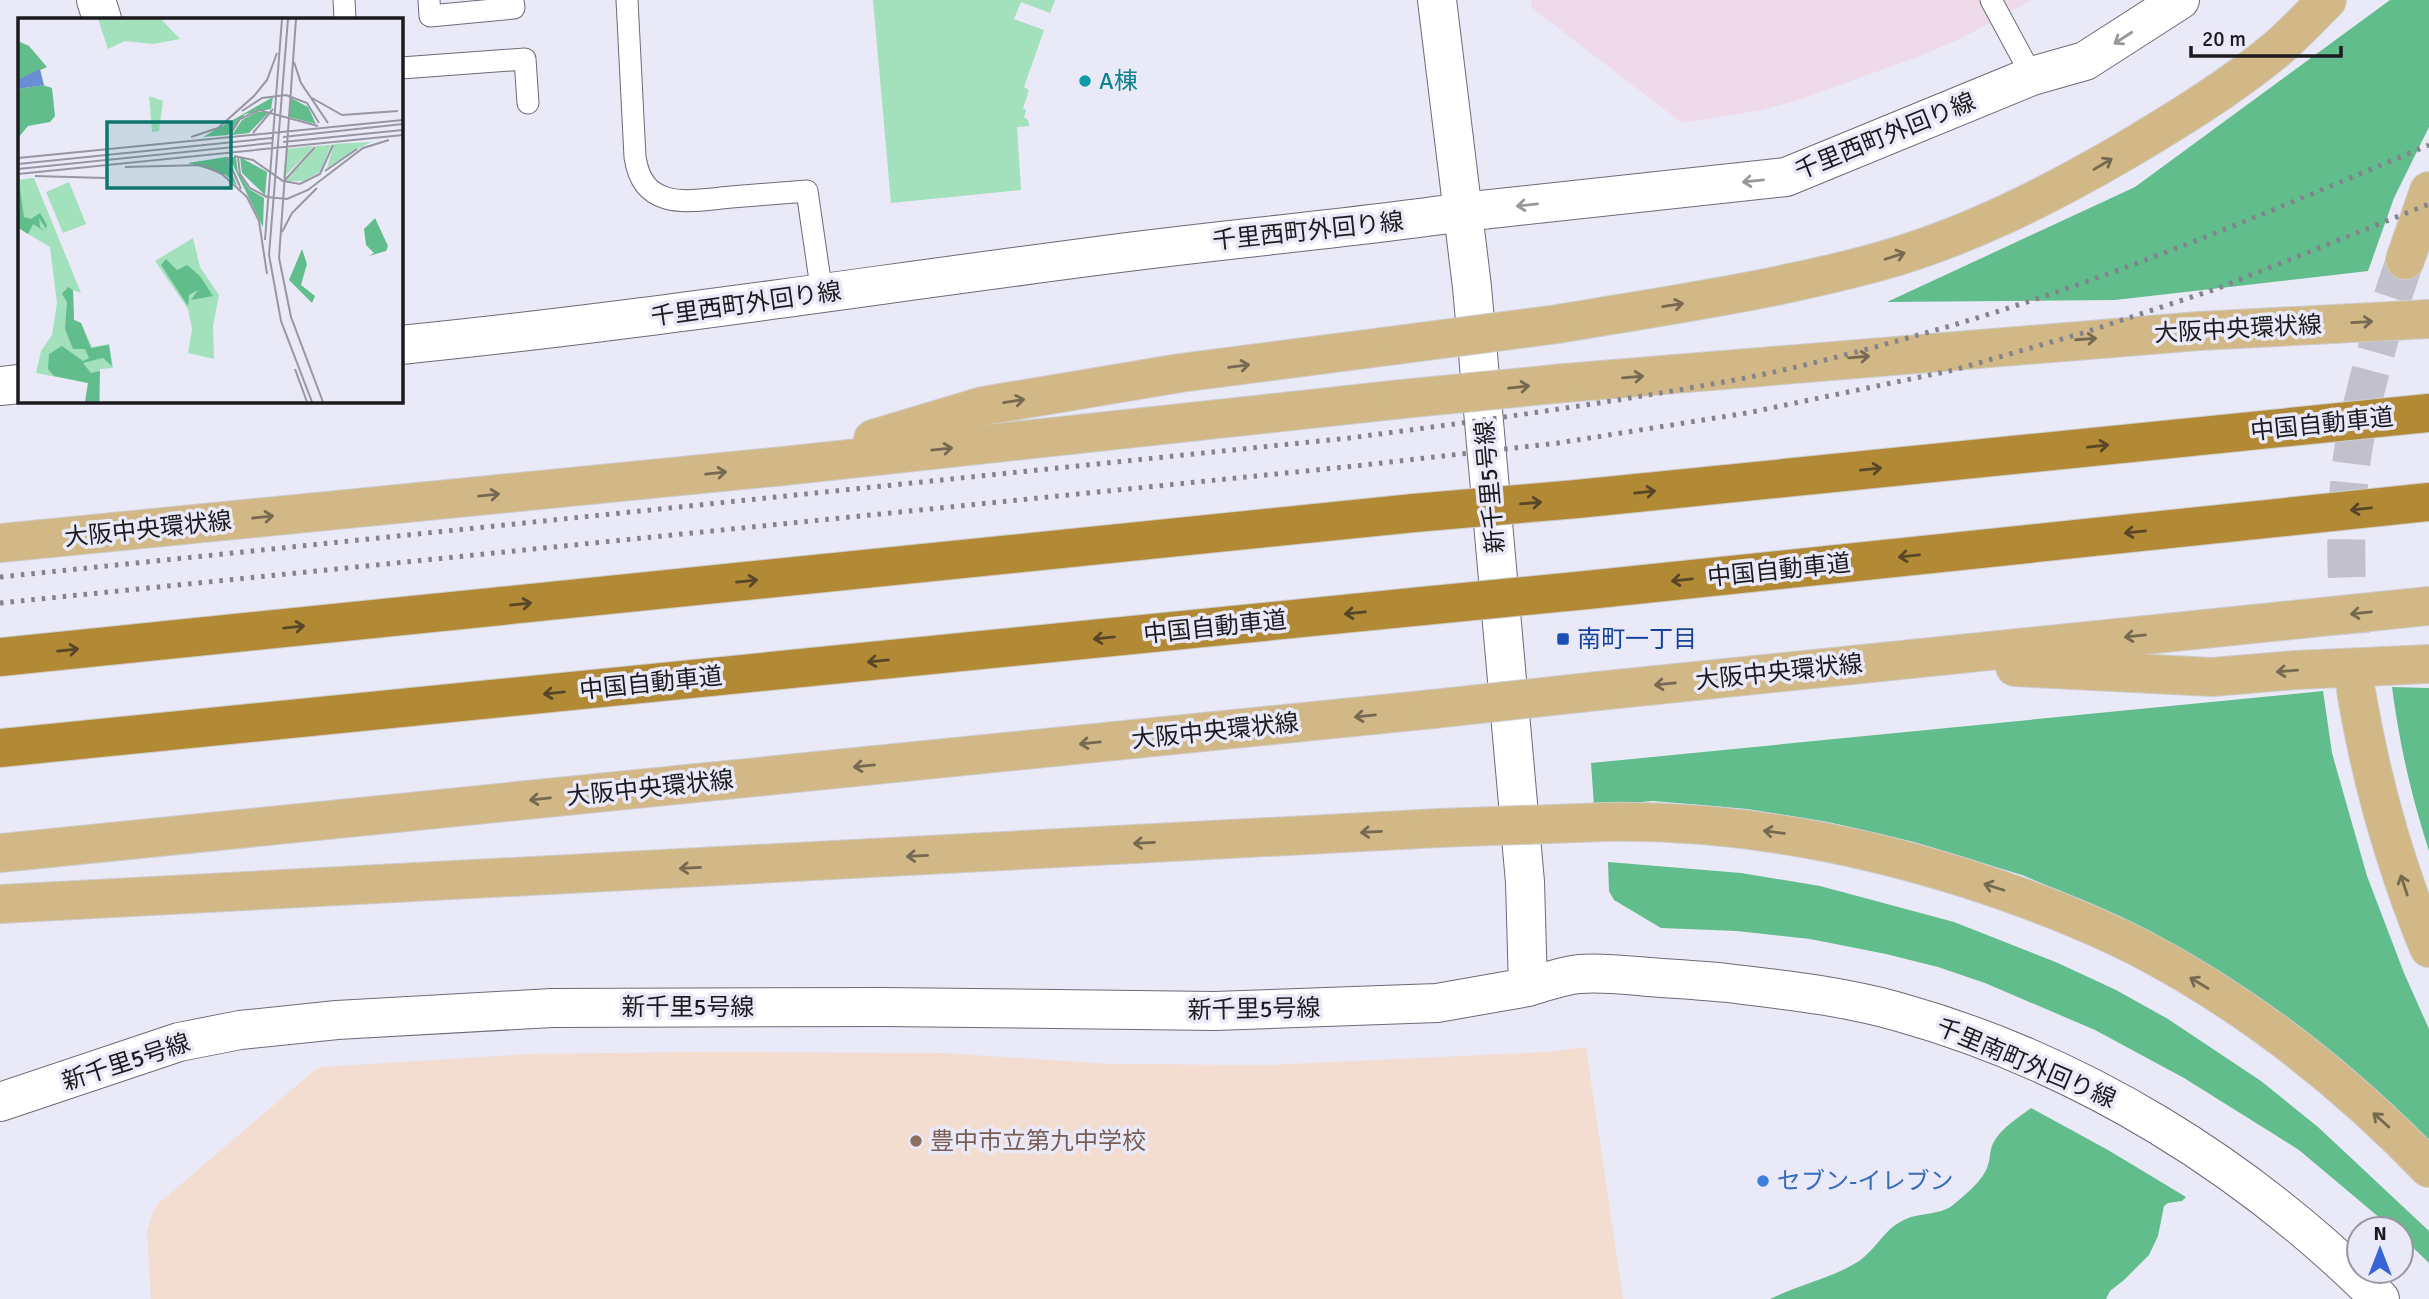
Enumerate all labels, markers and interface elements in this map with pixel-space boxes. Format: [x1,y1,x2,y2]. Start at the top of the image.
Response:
scale bar [2191,14,2342,58]
inset map [18,18,402,402]
text: 20 m [2202,26,2246,52]
one-way arrow [2114,31,2133,45]
place label: A棟 [1099,66,1138,96]
marker: A棟 [1077,73,1093,89]
street label: 千里西町外回り線 [1790,86,1980,186]
one-way arrow [2092,157,2112,171]
one-way arrow [1742,174,1765,187]
one-way arrow [1516,199,1539,212]
street label: 千里西町外回り線 [1211,206,1405,256]
one-way arrow [1884,249,1906,262]
street label: 千里西町外回り線 [649,276,843,332]
one-way arrow [1661,298,1684,311]
street label: 大阪中央環状線 [2153,310,2323,348]
one-way arrow [2350,316,2373,329]
one-way arrow [2074,332,2097,345]
one-way arrow [1847,350,1870,363]
one-way arrow [1227,359,1250,372]
one-way arrow [1621,370,1643,383]
one-way arrow [1507,380,1530,393]
one-way arrow [1002,394,1025,407]
street label: 中国自動車道 [2249,402,2395,446]
street label: 新千里5号線 [1469,419,1511,555]
one-way arrow [2086,440,2108,453]
one-way arrow [930,442,953,455]
one-way arrow [1859,462,1882,475]
one-way arrow [704,466,727,479]
one-way arrow [1633,486,1656,499]
one-way arrow [478,488,500,501]
one-way arrow [1519,496,1541,509]
one-way arrow [2350,503,2373,516]
street label: 大阪中央環状線 [63,505,233,553]
one-way arrow [251,511,274,524]
one-way arrow [2124,526,2147,539]
street label: 中国自動車道 [1706,548,1852,592]
one-way arrow [1898,550,1920,563]
one-way arrow [735,574,758,587]
one-way arrow [1672,574,1694,587]
one-way arrow [509,597,531,610]
street label: 中国自動車道 [1142,605,1288,649]
one-way arrow [1344,607,1367,620]
one-way arrow [2350,607,2373,620]
one-way arrow [282,620,305,633]
place label: 南町一丁目 [1577,624,1697,654]
one-way arrow [2124,630,2147,643]
marker: 南町一丁目 [1555,631,1571,647]
one-way arrow [1093,632,1116,645]
one-way arrow [56,644,79,657]
street label: 大阪中央環状線 [1694,648,1864,696]
one-way arrow [867,654,890,667]
street label: 中国自動車道 [578,661,724,705]
one-way arrow [2277,664,2299,677]
one-way arrow [1654,678,1677,691]
one-way arrow [543,687,566,700]
street label: 大阪中央環状線 [1130,707,1300,755]
one-way arrow [1354,709,1377,722]
one-way arrow [1079,737,1102,750]
one-way arrow [853,760,876,773]
street label: 大阪中央環状線 [565,764,735,812]
one-way arrow [529,792,552,805]
one-way arrow [1360,825,1383,838]
one-way arrow [1763,825,1785,838]
one-way arrow [1133,837,1156,850]
one-way arrow [906,850,929,863]
one-way arrow [678,862,701,875]
one-way arrow [2397,874,2410,896]
one-way arrow [1983,880,2005,892]
one-way arrow [2190,975,2210,989]
street label: 新千里5号線 [622,992,754,1022]
street label: 新千里5号線 [1187,993,1321,1025]
street label: 千里南町外回り線 [1932,1012,2120,1114]
street label: 新千里5号線 [58,1027,194,1097]
one-way arrow [2373,1111,2390,1128]
place label: 豊中市立第九中学校 [930,1126,1146,1156]
marker: 豊中市立第九中学校 [908,1133,924,1149]
place label: セブン-イレブン [1777,1166,1953,1196]
marker: セブン-イレブン [1755,1173,1771,1189]
north arrow [2345,1215,2415,1285]
text: N [2373,1222,2387,1246]

